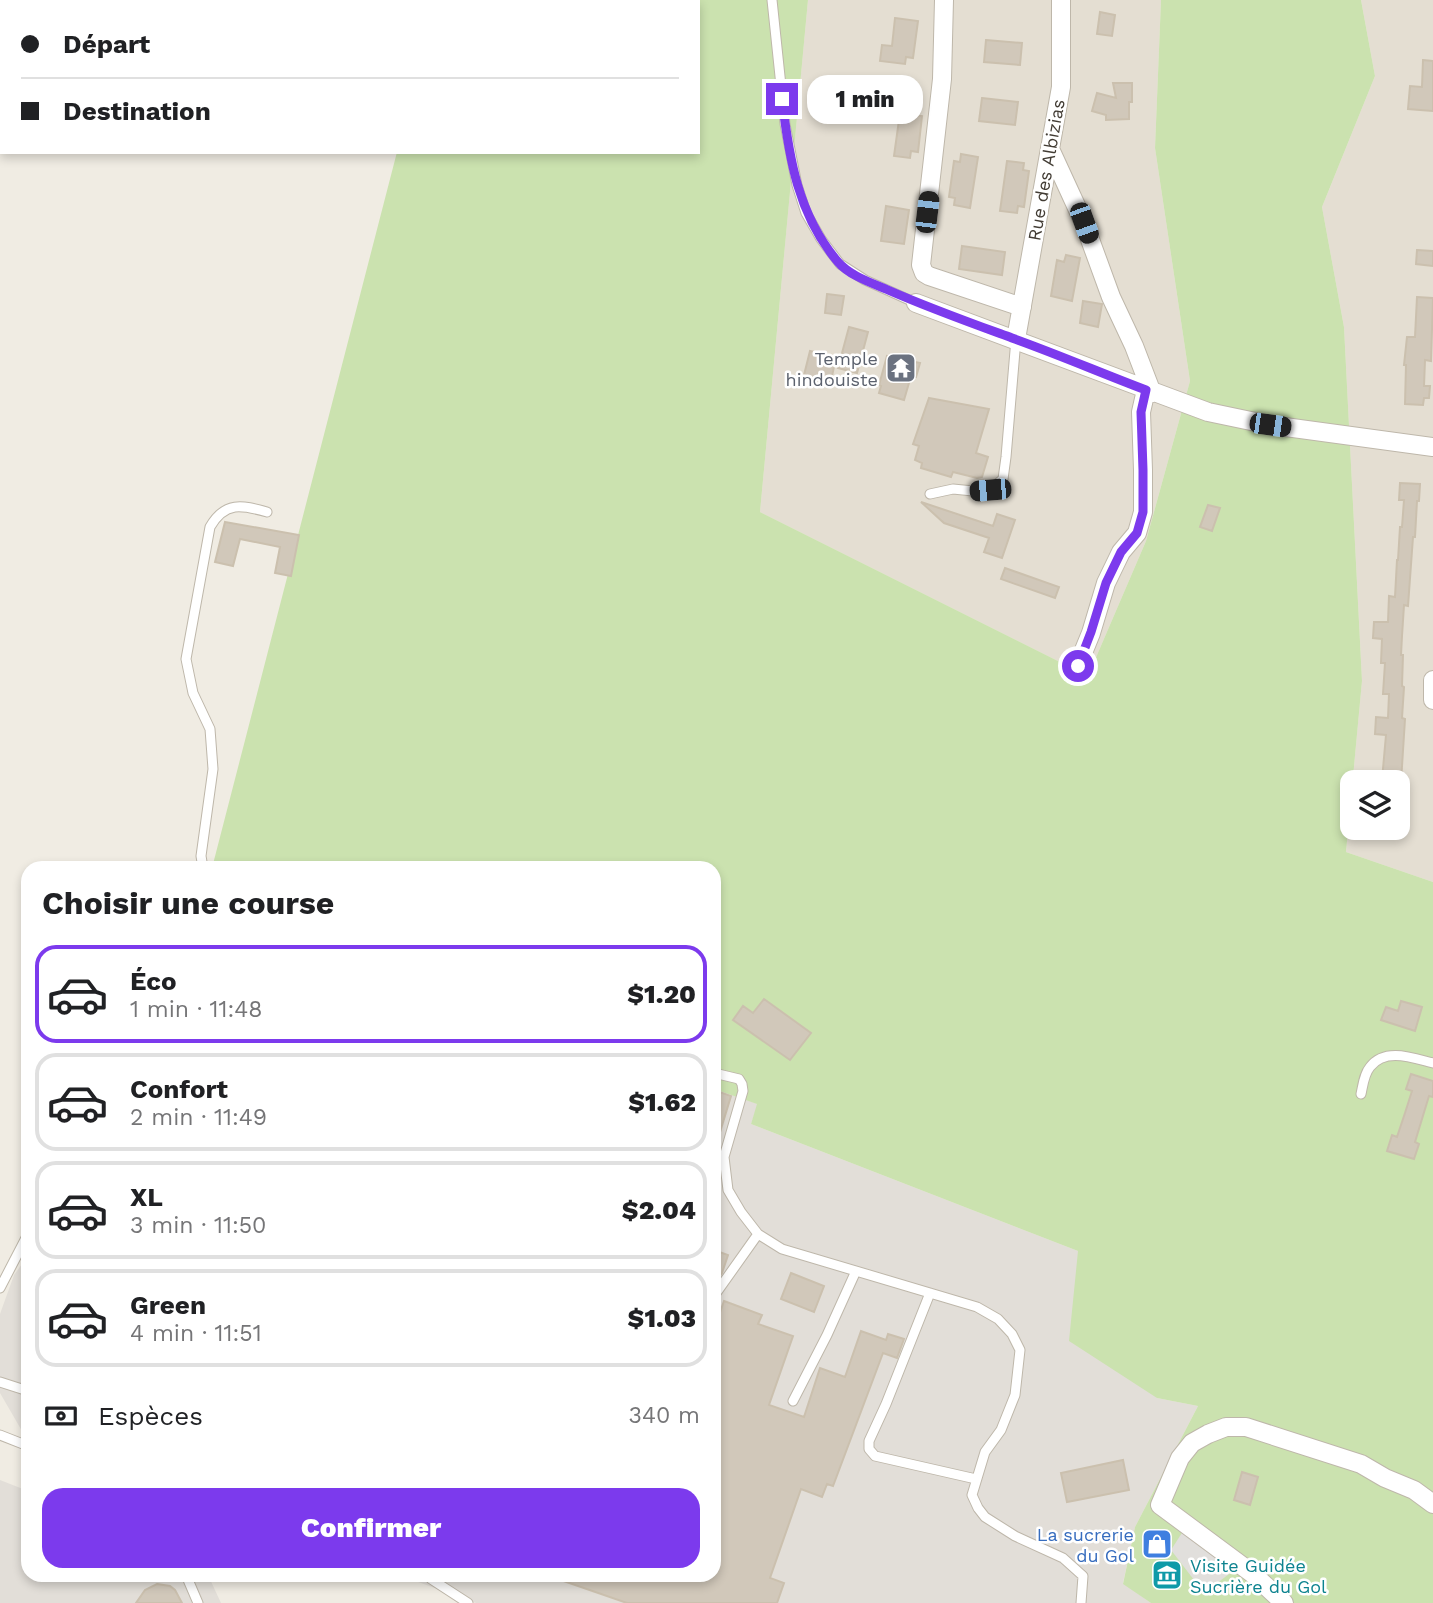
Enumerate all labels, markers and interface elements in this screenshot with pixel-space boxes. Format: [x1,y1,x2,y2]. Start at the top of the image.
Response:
text: Départ [63,29,150,59]
callout: 1 min [806,74,922,124]
route end [766,83,798,115]
text: 1 min [835,86,895,113]
text: Destination [63,96,211,126]
street label: Rue des Albizias [1023,98,1069,242]
car [915,190,940,234]
car [1067,200,1102,246]
place label: Temple hindouiste [786,348,878,390]
temple icon: Temple hindouiste [884,351,918,385]
car [1248,412,1293,438]
car [969,478,1012,502]
route start [1062,650,1094,682]
map controls [1340,770,1410,840]
button: layers [1340,770,1410,840]
text: Choisir une course [42,884,334,922]
icon: car [46,963,109,1026]
text: Éco [130,966,177,996]
text: $1.20 [627,979,696,1009]
text: 1 min · 11:48 [130,996,262,1023]
icon: car [46,1071,109,1134]
text: Confort [130,1074,228,1104]
text: $1.62 [628,1087,696,1117]
text: 2 min · 11:49 [130,1104,267,1131]
icon: car [46,1179,109,1242]
text: XL [130,1182,163,1212]
text: $2.04 [622,1195,696,1225]
text: 3 min · 11:50 [130,1212,266,1239]
icon: car [46,1287,109,1350]
text: Green [130,1290,206,1320]
text: $1.03 [628,1303,696,1333]
text: 4 min · 11:51 [130,1320,262,1347]
icon: cash [42,1397,80,1435]
text: Espèces [98,1401,203,1431]
text: 340 m [628,1402,700,1429]
button: Confirmer [42,1488,700,1568]
place label: La sucrerie du Gol [1037,1524,1134,1566]
shop icon: La sucrerie du Gol [1140,1527,1174,1561]
place label: Visite Guidée Sucrière du Gol [1190,1555,1327,1597]
museum icon: Visite Guidée Sucrière du Gol [1150,1558,1184,1592]

